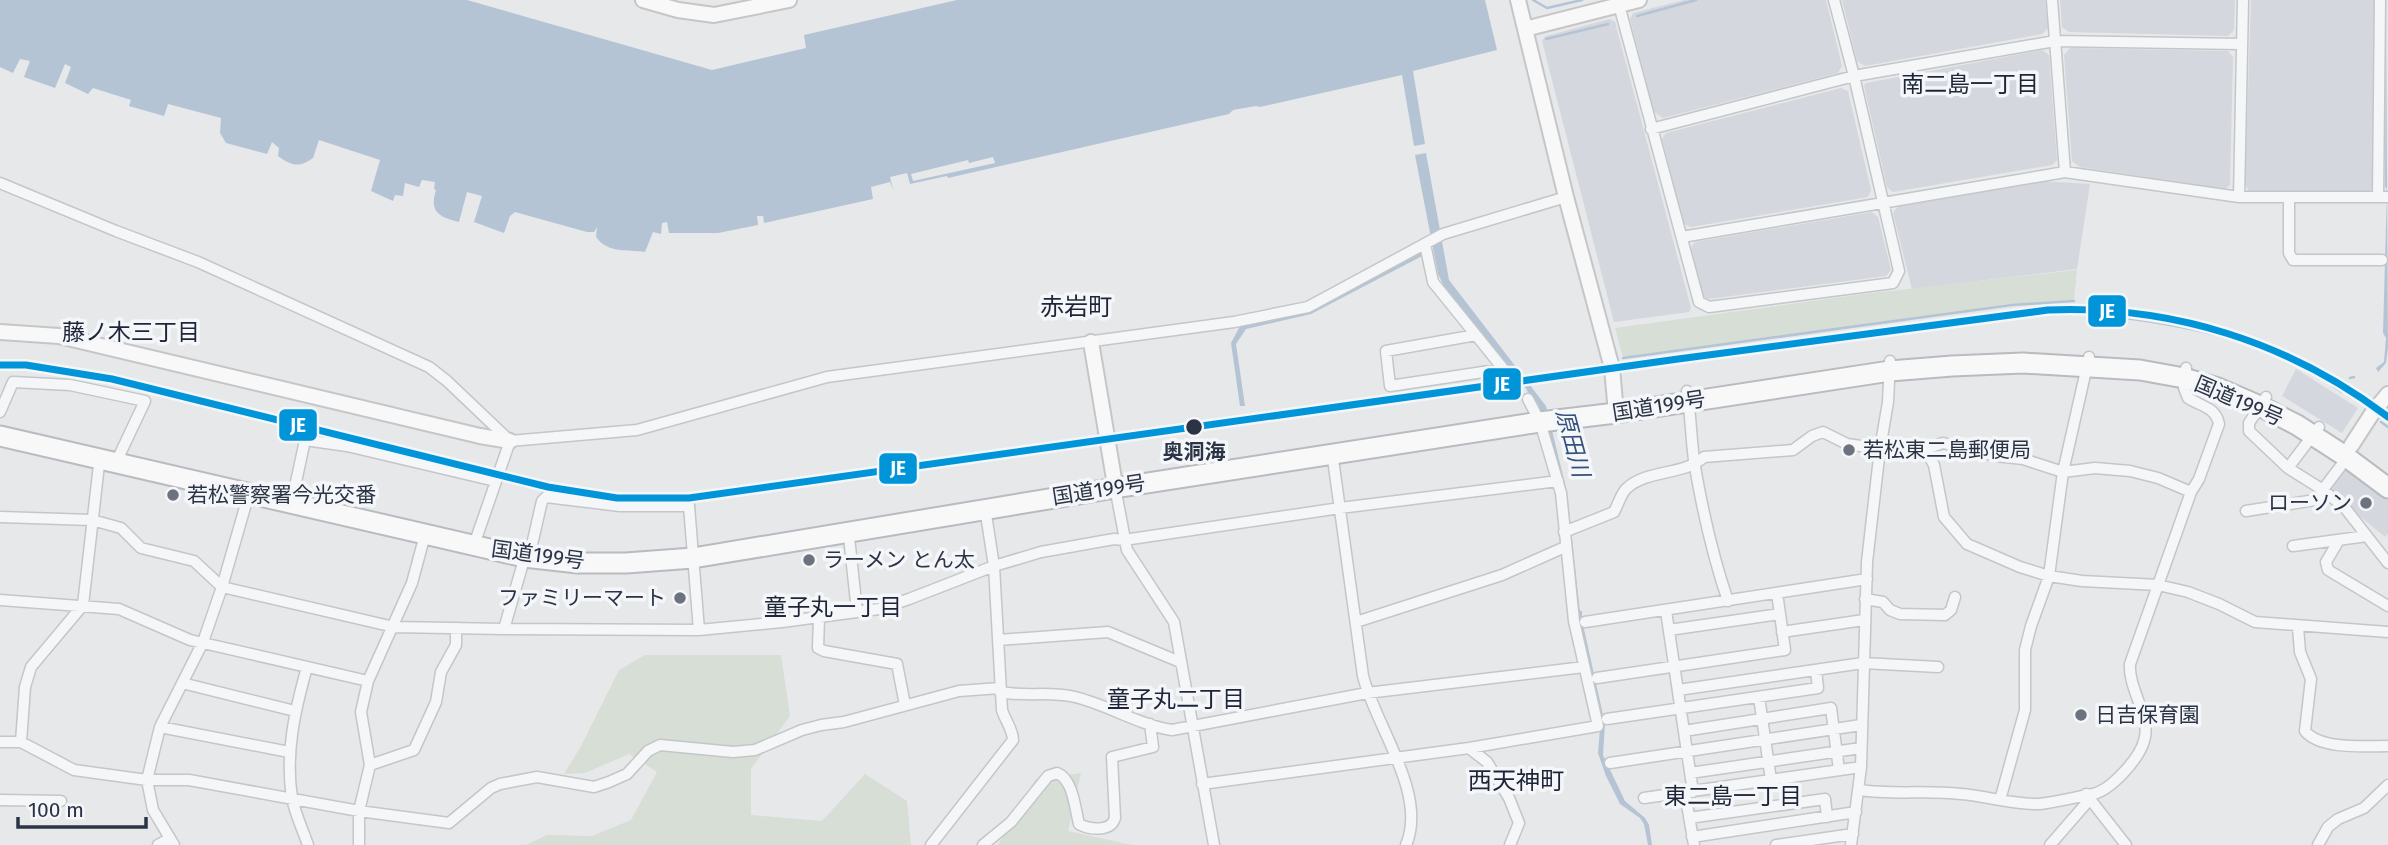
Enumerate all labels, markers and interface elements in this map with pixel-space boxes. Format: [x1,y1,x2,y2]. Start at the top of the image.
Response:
district label: 南二島一丁目 [1901,70,2039,98]
district label: 赤岩町 [1040,293,1112,321]
line badge: JE [2087,294,2127,328]
text: JE [2098,300,2115,323]
district label: 藤ノ木三丁目 [62,318,200,346]
line badge: JE [1482,367,1522,401]
street label: 国道199号 [2191,371,2287,431]
text: JE [1493,373,1510,396]
street label: 国道199号 [1610,386,1708,426]
water label: 原田川 [1551,406,1596,483]
line badge: JE [278,408,318,442]
text: JE [289,414,306,437]
marker: 奥洞海 [1184,417,1204,437]
place label: 若松東二島郵便局 [1863,437,2031,463]
place label: 奥洞海 [1163,439,1226,465]
marker: 若松東二島郵便局 [1841,442,1857,458]
line badge: JE [878,452,918,485]
text: JE [889,457,906,480]
street label: 国道199号 [1050,470,1148,510]
place label: 若松警察署今光交番 [187,482,376,508]
marker: 若松警察署今光交番 [165,487,181,503]
place label: ローソン [2268,490,2352,516]
marker: ローソン [2358,495,2374,511]
street label: 国道199号 [490,536,586,574]
place label: ラーメン とん太 [823,547,975,573]
marker: ラーメン とん太 [801,552,817,568]
place label: ファミリーマート [498,585,666,611]
marker: ファミリーマート [672,590,688,606]
district label: 童子丸一丁目 [764,593,902,621]
district label: 童子丸二丁目 [1107,685,1245,713]
place label: 日吉保育園 [2095,702,2200,728]
marker: 日吉保育園 [2073,707,2089,723]
district label: 西天神町 [1468,767,1564,795]
district label: 東二島一丁目 [1664,782,1802,810]
scale bar [18,786,145,830]
text: 100 m [28,797,84,823]

